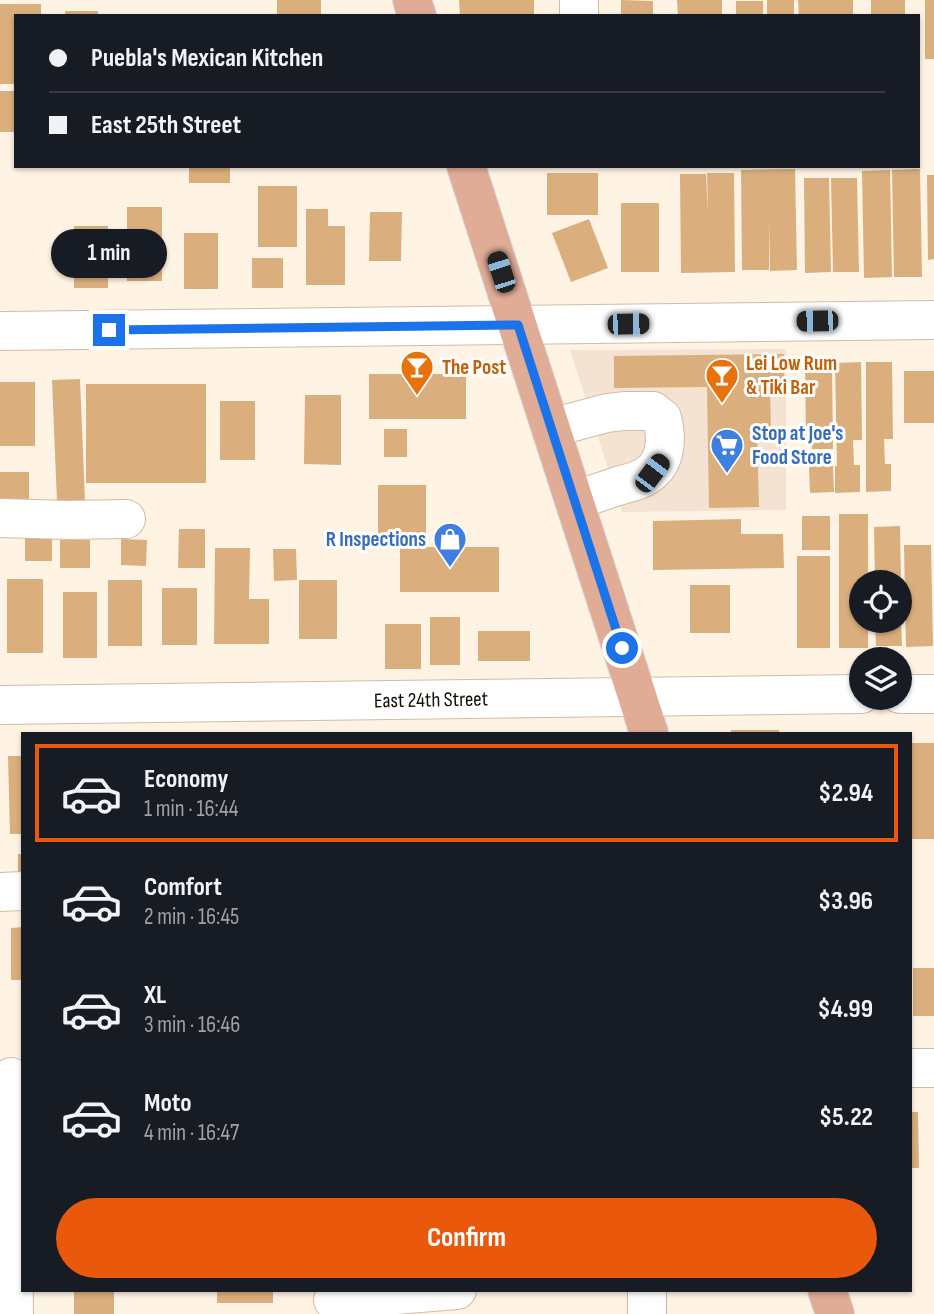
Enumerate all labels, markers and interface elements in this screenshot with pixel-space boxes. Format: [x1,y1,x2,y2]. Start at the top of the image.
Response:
text: Puebla's Mexican Kitchen [91,43,323,74]
text: East 25th Street [91,110,241,141]
callout: 1 min [51,229,167,278]
text: 1 min [88,239,130,267]
car [485,249,518,295]
car [796,310,839,332]
car [607,313,650,335]
route end [93,314,125,346]
bar icon: The Post [398,348,436,397]
place label: Lei Low Rum & Tiki Bar [746,351,837,400]
place label: The Post [442,355,506,380]
bar icon: Lei Low Rum & Tiki Bar [703,356,741,405]
place label: Stop at Joe's Food Store [752,421,843,470]
supermarket icon: Stop at Joe's Food Store [708,426,746,475]
car [631,450,674,496]
shop icon: R Inspections [431,520,469,569]
place label: R Inspections [326,527,426,552]
map controls [849,570,912,710]
button: locate [849,570,912,633]
route start [606,632,638,664]
button: layers [849,647,912,710]
street label: East 24th Street [374,687,488,713]
icon: car [60,762,123,825]
text: Economy [144,764,228,795]
text: $2.94 [818,778,873,809]
text: 1 min · 16:44 [144,795,238,823]
icon: car [60,870,123,933]
text: Comfort [144,872,222,903]
text: $3.96 [818,886,873,917]
text: 2 min · 16:45 [144,903,239,931]
icon: car [60,978,123,1041]
text: XL [144,980,166,1011]
text: $4.99 [817,994,873,1025]
text: 3 min · 16:46 [144,1011,240,1039]
icon: car [60,1086,123,1149]
text: Moto [144,1088,192,1119]
text: $5.22 [819,1102,873,1133]
text: 4 min · 16:47 [144,1119,239,1147]
button: Confirm [56,1198,877,1278]

